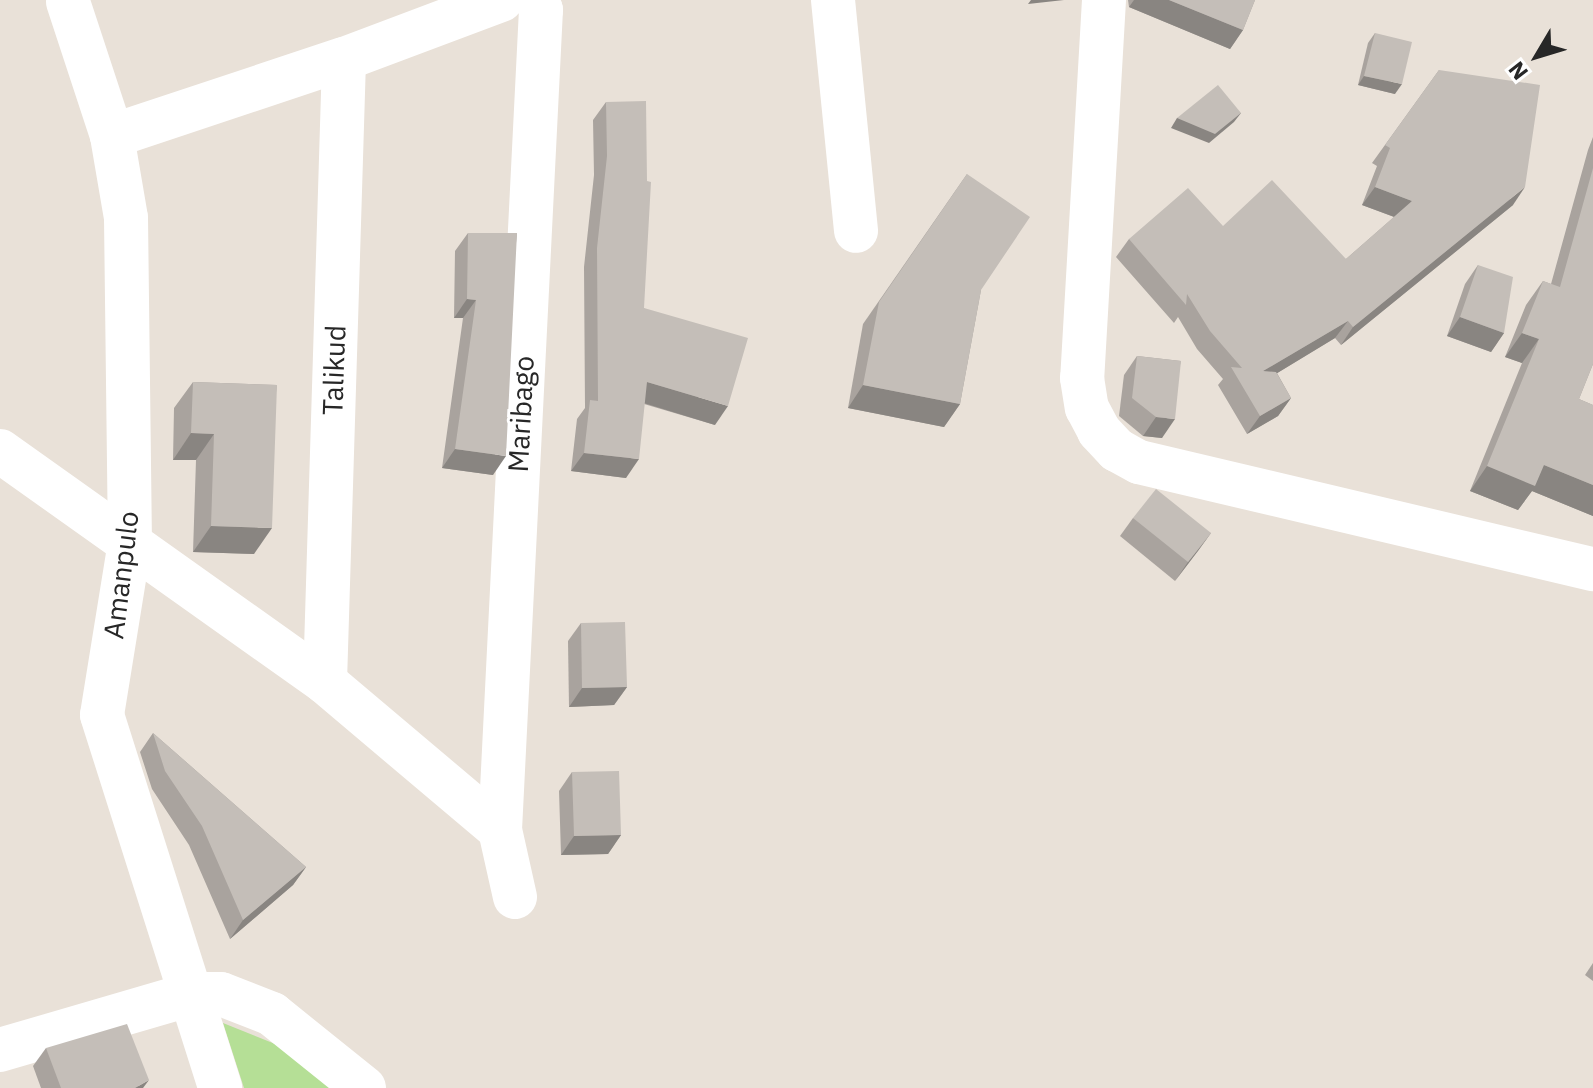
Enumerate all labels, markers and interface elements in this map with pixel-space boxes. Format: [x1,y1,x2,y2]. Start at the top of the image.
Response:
north arrow [1497,16,1577,96]
text: N [1501,56,1534,86]
street label: Talikud [316,324,352,416]
street label: Maribago [501,355,541,473]
street label: Amanpulo [96,509,146,641]

